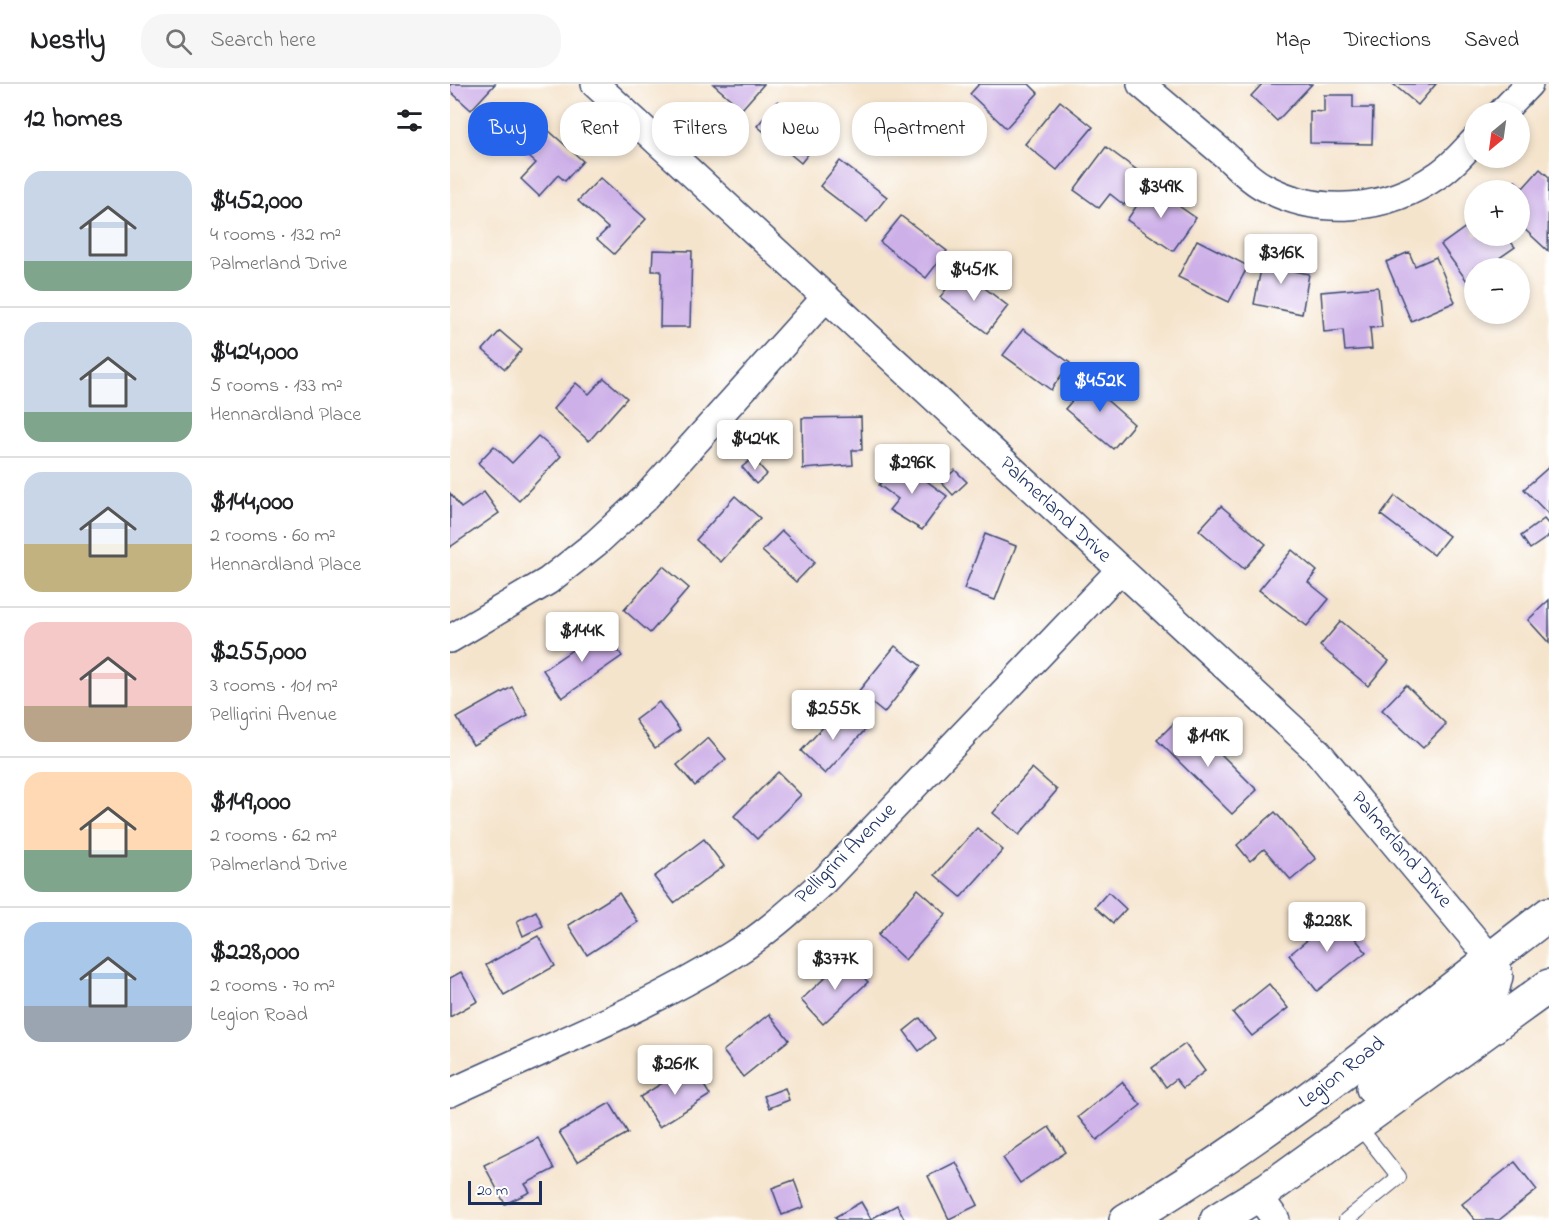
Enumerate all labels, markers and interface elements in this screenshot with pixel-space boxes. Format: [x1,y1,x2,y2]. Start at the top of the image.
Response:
search box [141,14,561,68]
text: Nestly [30,21,105,62]
icon: search [162,25,195,58]
text: Search here [210,25,316,57]
text: Map [1275,26,1311,56]
text: Directions [1344,26,1431,56]
text: Saved [1464,26,1519,56]
text: 12 homes [24,101,123,139]
chip: Buy [468,102,548,156]
chip: Rent [560,102,640,156]
chip: Filters [652,102,749,156]
chip: New [761,102,840,156]
chip: Apartment [852,102,987,156]
north arrow [1464,102,1530,168]
map controls [1464,102,1530,324]
icon: filters [393,104,426,137]
pin: $349K [1119,168,1203,219]
text: $349K [1139,173,1183,202]
button: + [1464,180,1530,246]
text: $452,000 [210,183,302,221]
icon: home [72,195,144,267]
text: 4 rooms · 132 m² [210,221,341,250]
pin: $316K [1239,234,1323,285]
text: $316K [1258,239,1304,268]
text: Palmerland Drive [210,250,347,279]
pin: $451K [932,251,1016,302]
text: $451K [950,256,998,285]
button: − [1464,258,1530,324]
text: $424,000 [210,334,298,372]
icon: home [72,346,144,418]
pin: $452K [1058,362,1142,413]
text: $452K [1074,367,1126,396]
text: 5 rooms · 133 m² [210,372,343,401]
text: Hennardland Place [210,401,361,430]
pin: $424K [713,420,797,471]
text: $424K [731,425,779,454]
pin: $296K [870,444,954,495]
text: $296K [889,449,935,478]
street label: Palmerland Drive [992,450,1118,571]
text: $144,000 [210,484,294,522]
icon: home [72,496,144,568]
text: 2 rooms · 60 m² [210,522,336,551]
text: Hennardland Place [210,551,361,580]
pin: $144K [540,612,624,663]
text: $144K [560,617,604,646]
text: $255,000 [210,634,307,672]
icon: home [72,646,144,718]
text: 3 rooms · 101 m² [210,672,338,701]
pin: $255K [791,690,875,741]
text: $255K [806,695,860,724]
text: Pelligrini Avenue [210,701,337,730]
pin: $149K [1166,717,1250,768]
text: $149K [1187,722,1229,751]
text: $149,000 [210,784,291,822]
street label: Palmerland Drive [1343,785,1459,915]
icon: home [72,796,144,868]
street label: Pelligrini Avenue [788,796,905,913]
text: 2 rooms · 62 m² [210,822,337,851]
text: Palmerland Drive [210,851,347,880]
pin: $228K [1285,902,1369,953]
text: $228K [1302,907,1352,936]
text: $228,000 [210,934,300,972]
pin: $377K [793,940,877,991]
text: $377K [812,945,858,974]
icon: home [72,946,144,1018]
text: 2 rooms · 70 m² [210,972,335,1001]
text: Legion Road [210,1001,308,1030]
street label: Legion Road [1292,1029,1393,1118]
pin: $261K [633,1045,717,1096]
text: $261K [652,1050,698,1079]
scale bar [468,1178,542,1206]
text: 20 m [477,1179,508,1203]

